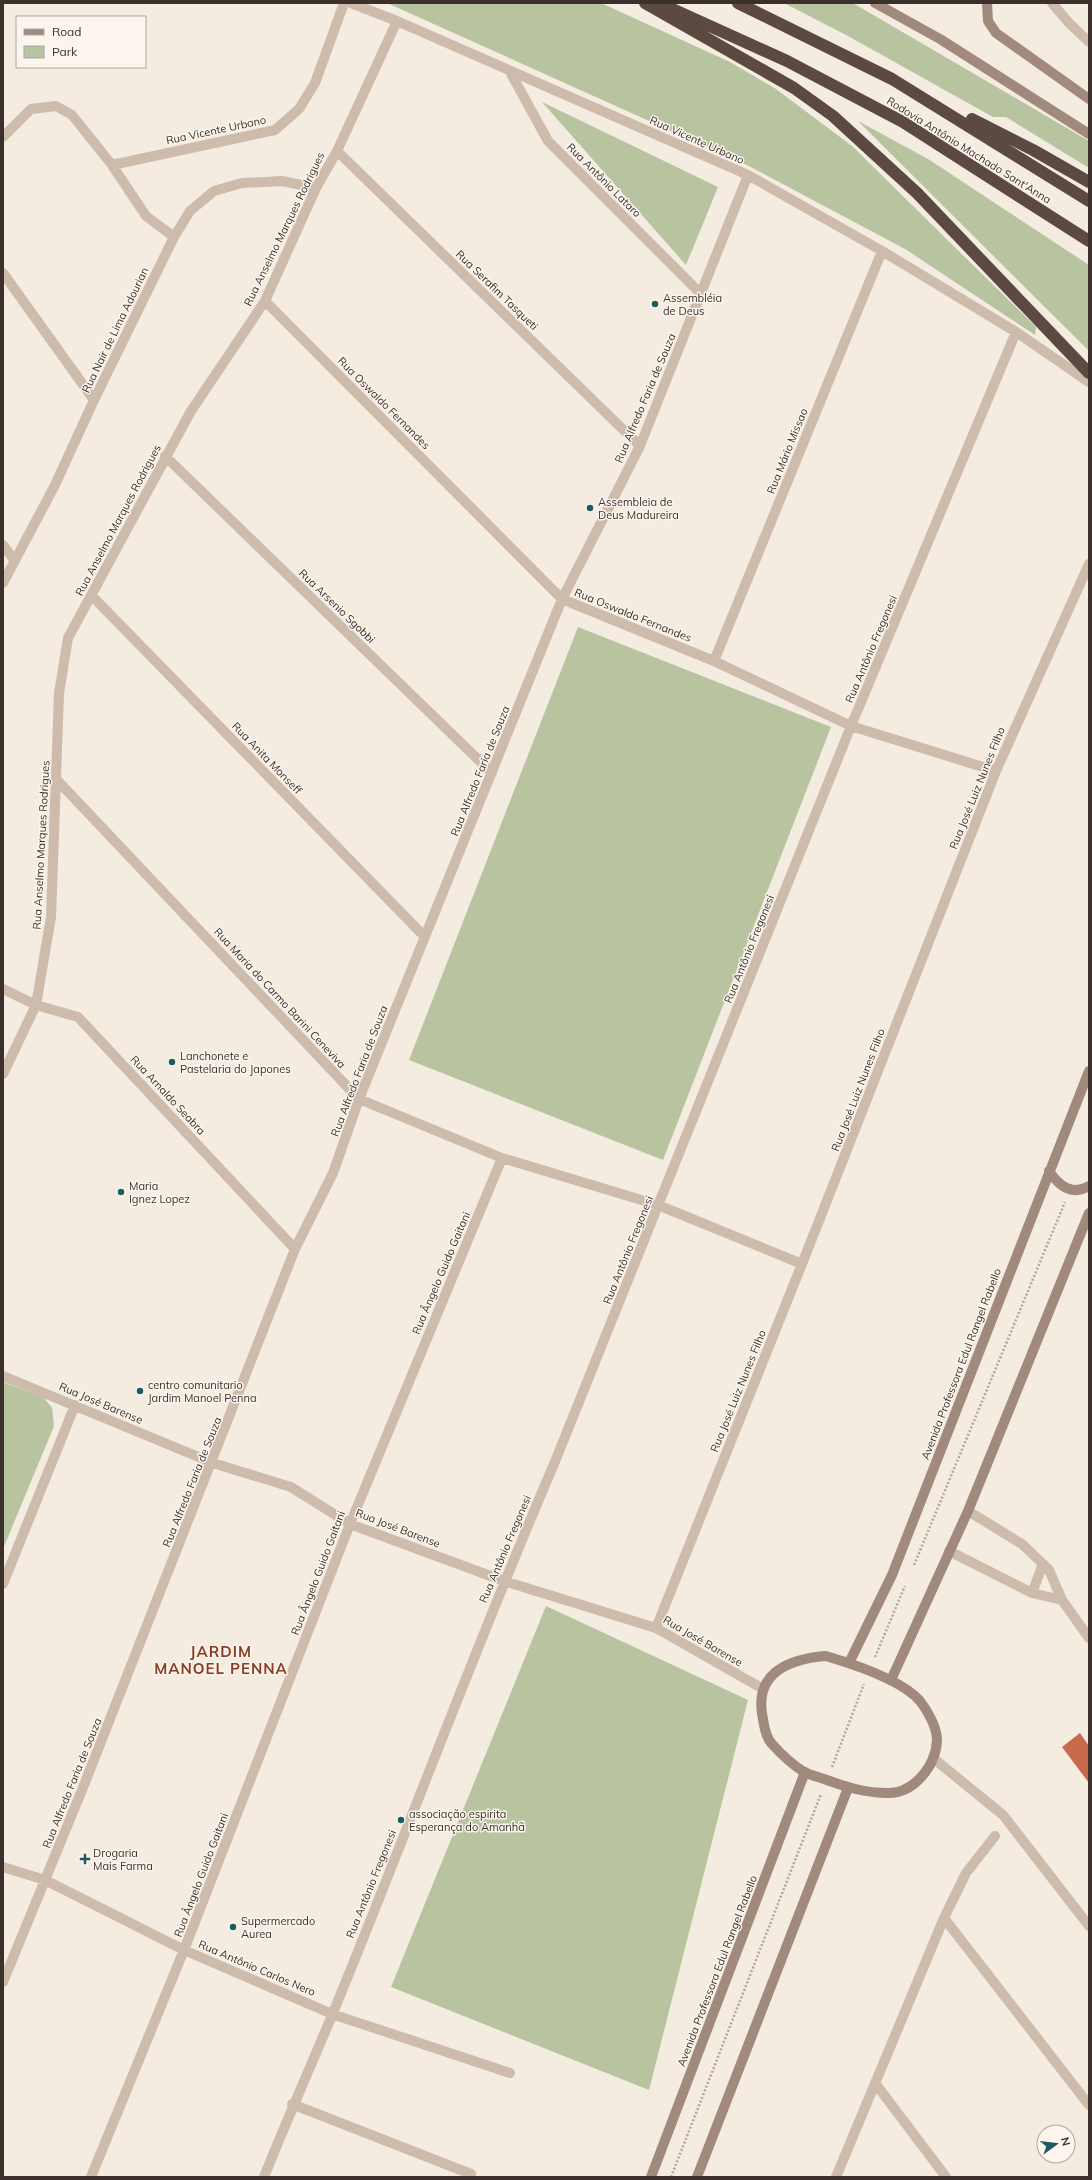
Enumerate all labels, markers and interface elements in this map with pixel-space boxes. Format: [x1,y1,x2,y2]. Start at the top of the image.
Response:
legend [16,16,146,68]
text: Road [52,24,81,39]
text: Park [52,44,78,59]
street label: Rodovia Antônio Machado Sant'Anna [884,93,1054,207]
street label: Rua Vicente Urbano [165,113,267,147]
street label: Rua Vicente Urbano [648,113,746,167]
street label: Rua Antônio Lataro [564,140,644,220]
street label: Rua Anselmo Marques Rodrigues [241,150,327,308]
street label: Rua Serafim Tasqueti [453,247,541,333]
street label: Rua Nair de Lima Adourian [78,265,152,395]
place label: Assembléia de Deus [663,291,722,318]
marker: Assembléia de Deus [650,299,660,309]
street label: Rua Alfredo Faria de Souza [611,331,679,465]
street label: Rua Oswaldo Fernandes [335,354,433,452]
street label: Rua Mário Missao [763,406,811,496]
street label: Rua Anselmo Marques Rodrigues [72,442,164,598]
place label: Assembleia de Deus Madureira [598,495,679,522]
marker: Assembleia de Deus Madureira [585,503,595,513]
street label: Rua Arsenio Sgobbi [296,566,378,646]
street label: Rua Oswaldo Fernandes [572,585,694,645]
street label: Rua Antônio Fregonesi [842,593,900,705]
street label: Rua Alfredo Faria de Souza [447,704,513,838]
street label: Rua Anita Monseff [229,719,305,797]
street label: Rua José Luiz Nunes Filho [946,725,1008,851]
street label: Rua Anselmo Marques Rodrigues [30,760,52,930]
street label: Rua Antônio Fregonesi [721,893,777,1005]
street label: Rua Maria do Carmo Barini Ceneviva [211,925,349,1071]
street label: Rua Alfredo Faria de Souza [327,1003,391,1139]
street label: Rua José Luiz Nunes Filho [828,1027,888,1153]
place label: Lanchonete e Pastelaria do Japones [180,1049,291,1076]
street label: Rua Arnaldo Seabra [128,1052,208,1138]
marker: Lanchonete e Pastelaria do Japones [167,1057,177,1067]
place label: Maria Ignez Lopez [129,1179,190,1206]
marker: Maria Ignez Lopez [116,1187,126,1197]
street label: Rua Antônio Fregonesi [600,1194,656,1306]
street label: Rua Ângelo Guido Gaitani [409,1210,473,1336]
street label: Avenida Professora Edul Rangel Rabello [918,1266,1004,1462]
street label: Rua José Luiz Nunes Filho [707,1328,769,1454]
place label: centro comunitario Jardim Manoel Penna [148,1378,257,1405]
street label: Rua José Barense [57,1379,145,1427]
marker: centro comunitario Jardim Manoel Penna [135,1386,145,1396]
street label: Rua Alfredo Faria de Souza [159,1415,225,1549]
street label: Rua Antônio Fregonesi [476,1493,534,1605]
street label: Rua José Barense [354,1505,442,1551]
street label: Rua Ângelo Guido Gaitani [288,1509,348,1637]
street label: Rua José Barense [661,1613,745,1669]
district label: JARDIM MANOEL PENNA [154,1642,288,1678]
street label: Rua Alfredo Faria de Souza [39,1716,105,1850]
place label: associação espirita Esperança do Amanhã [409,1807,525,1834]
street label: Rua Ângelo Guido Gaitani [171,1811,231,1939]
marker: associação espirita Esperança do Amanhã [396,1815,406,1825]
street label: Rua Antônio Fregonesi [343,1828,399,1940]
place label: Drogaria Mais Farma [93,1846,153,1873]
marker: Drogaria Mais Farma [80,1854,90,1864]
street label: Avenida Professora Edul Rangel Rabello [674,1873,760,2069]
place label: Supermercado Aurea [241,1914,315,1941]
marker: Supermercado Aurea [228,1922,238,1932]
street label: Rua Antônio Carlos Nero [196,1937,318,1999]
north arrow [1036,2124,1076,2164]
text: N [1058,2136,1073,2147]

